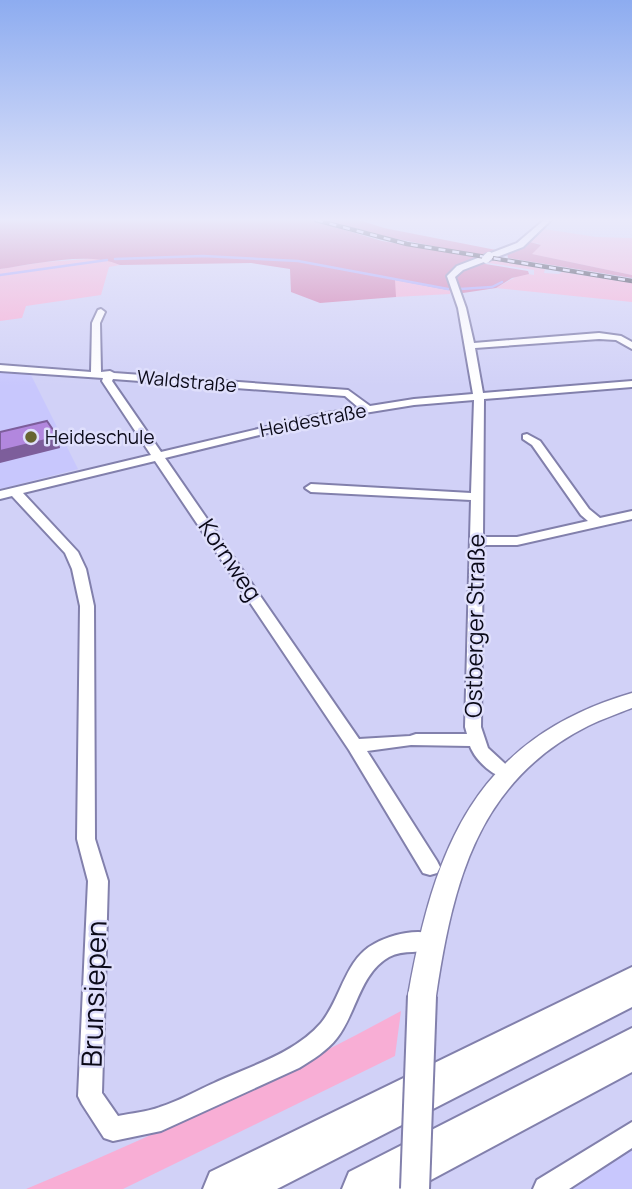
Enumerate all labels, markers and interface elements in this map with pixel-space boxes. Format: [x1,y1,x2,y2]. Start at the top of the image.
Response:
street label: Waldstraße [136,364,238,398]
street label: Heidestraße [258,397,368,443]
place label: Heideschule [45,424,155,450]
marker: Heideschule [23,429,39,445]
street label: Kornweg [192,512,270,607]
street label: Ostberger Straße [456,534,492,718]
street label: Brunsiepen [71,920,115,1068]

